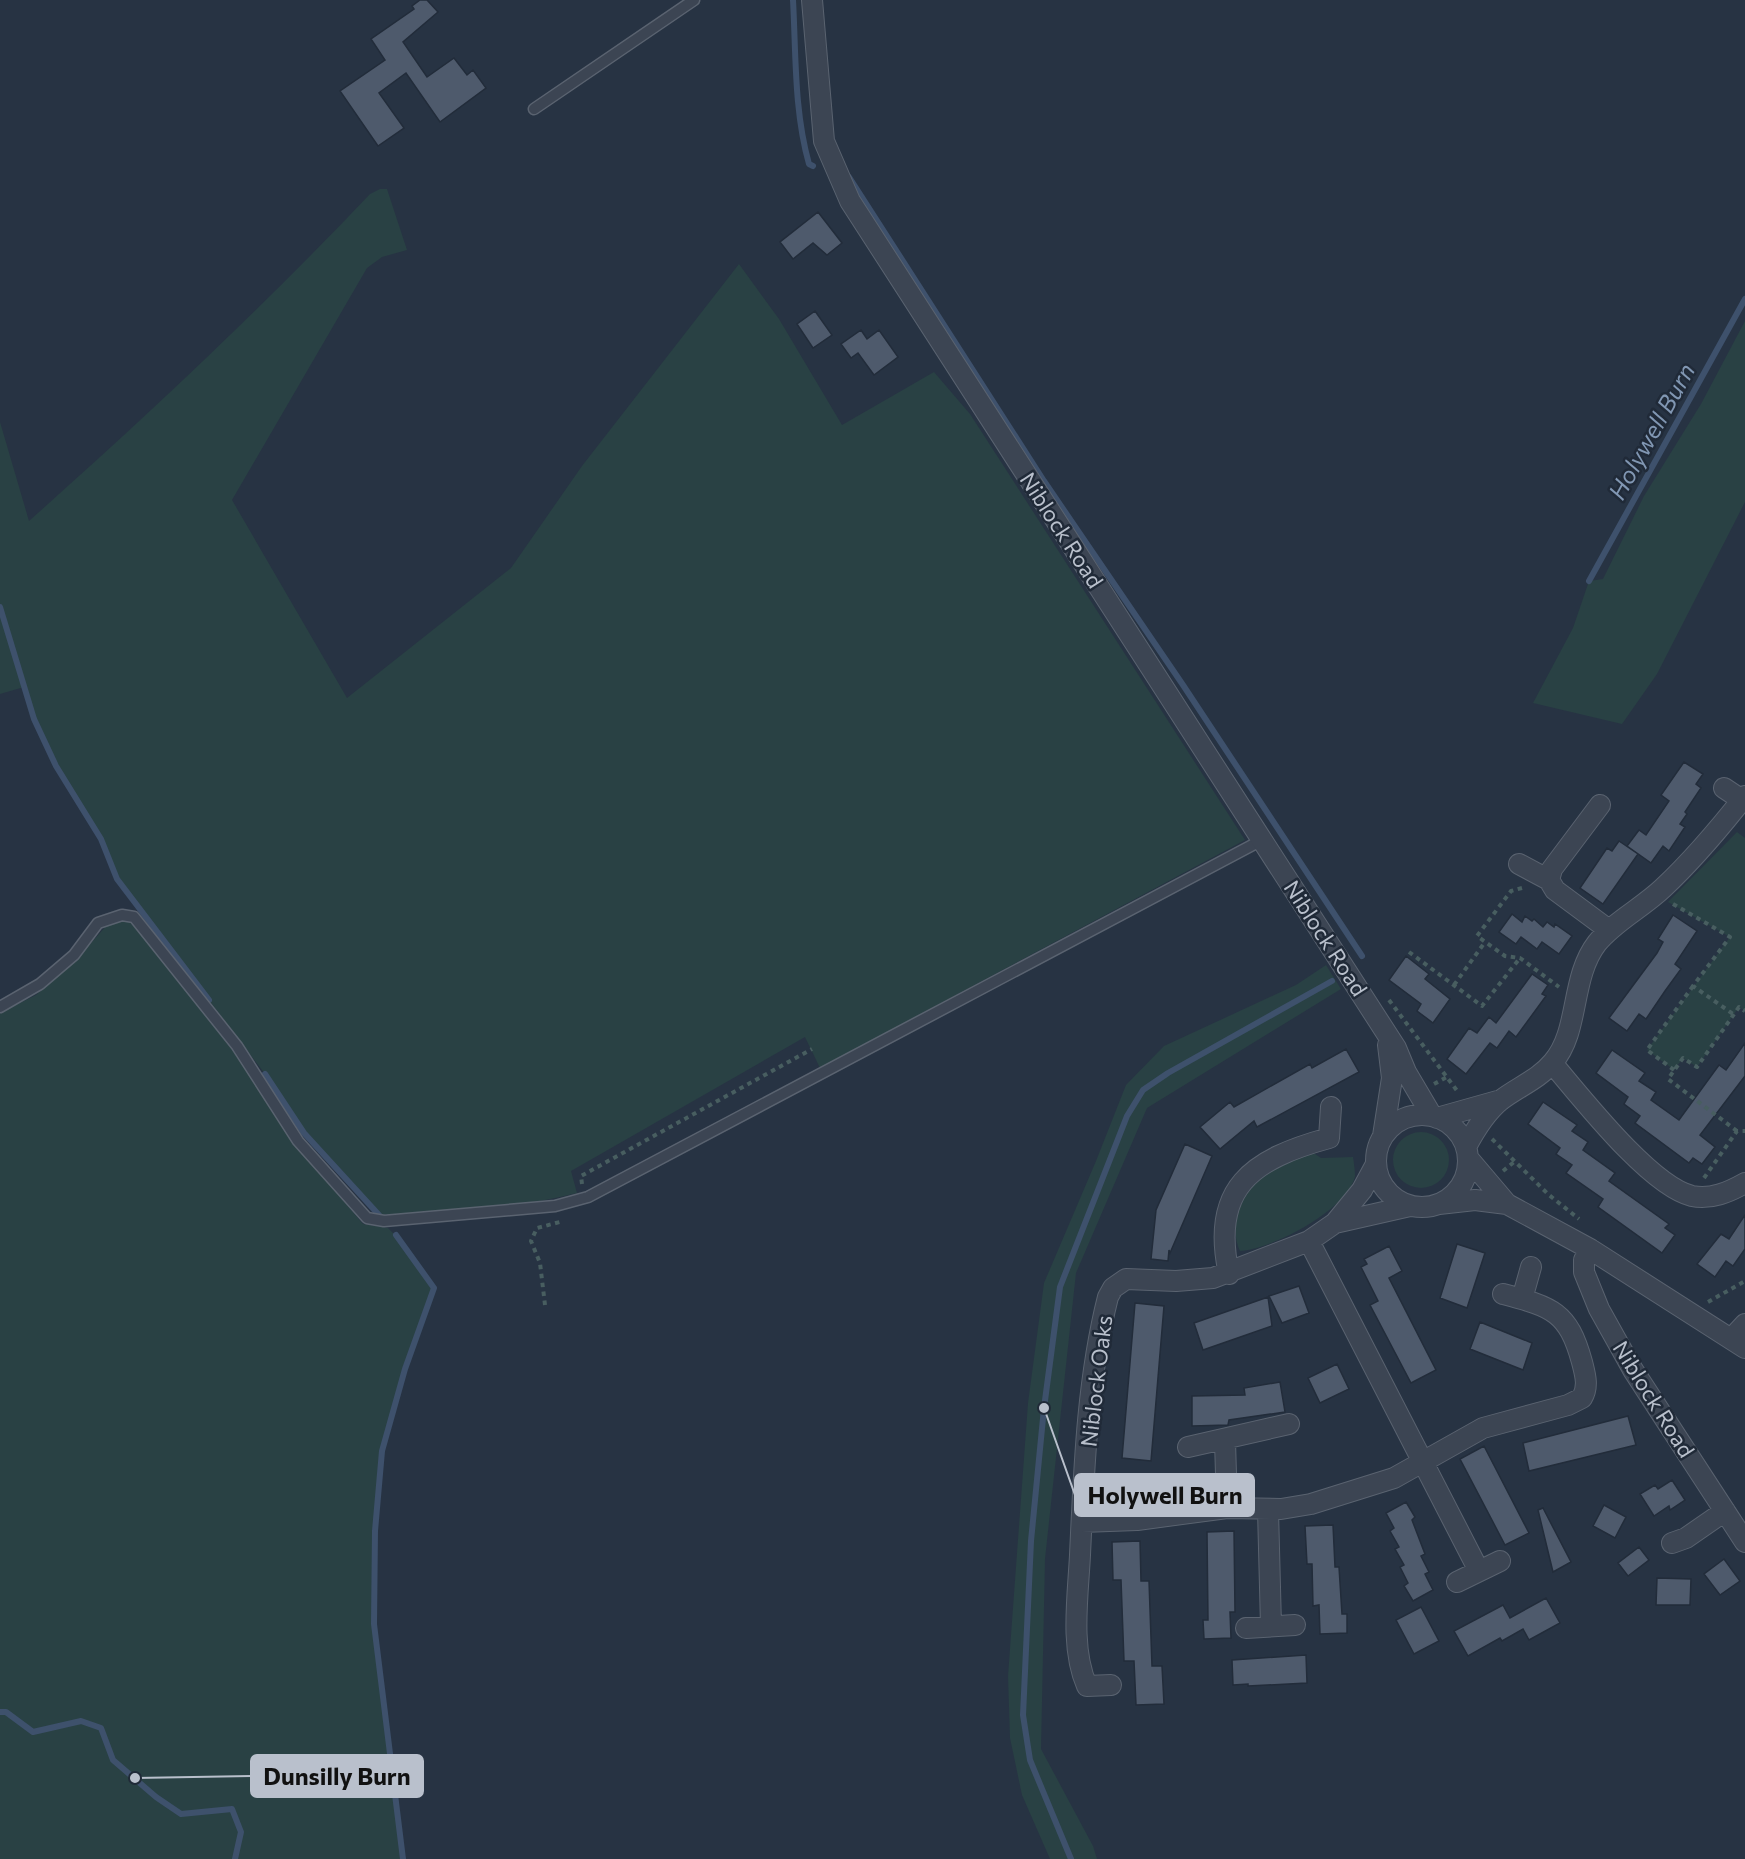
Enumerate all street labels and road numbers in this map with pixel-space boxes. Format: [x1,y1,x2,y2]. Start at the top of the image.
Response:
street label: Niblock Road [1015,467,1109,593]
street label: Niblock Road [1279,875,1373,1001]
street label: Niblock Oaks [1075,1314,1117,1448]
street label: Niblock Road [1607,1336,1701,1462]

